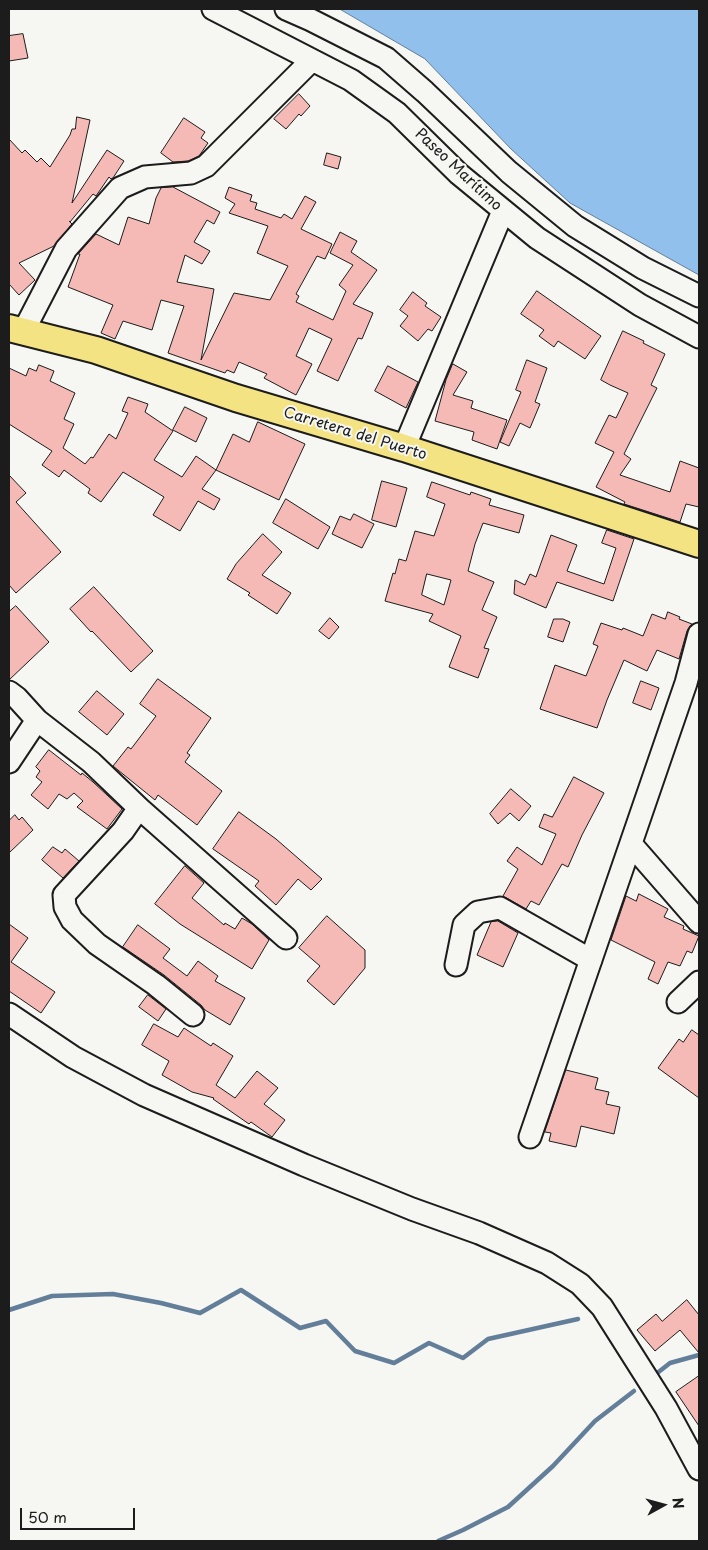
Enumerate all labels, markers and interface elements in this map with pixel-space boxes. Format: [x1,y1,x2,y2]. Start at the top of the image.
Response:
street label: Paseo Marítimo [411,125,505,215]
street label: Carretera del Puerto [281,404,429,464]
north arrow [638,1480,688,1530]
text: N [667,1496,689,1510]
scale bar [22,1498,138,1530]
text: 50 m [28,1505,67,1528]

